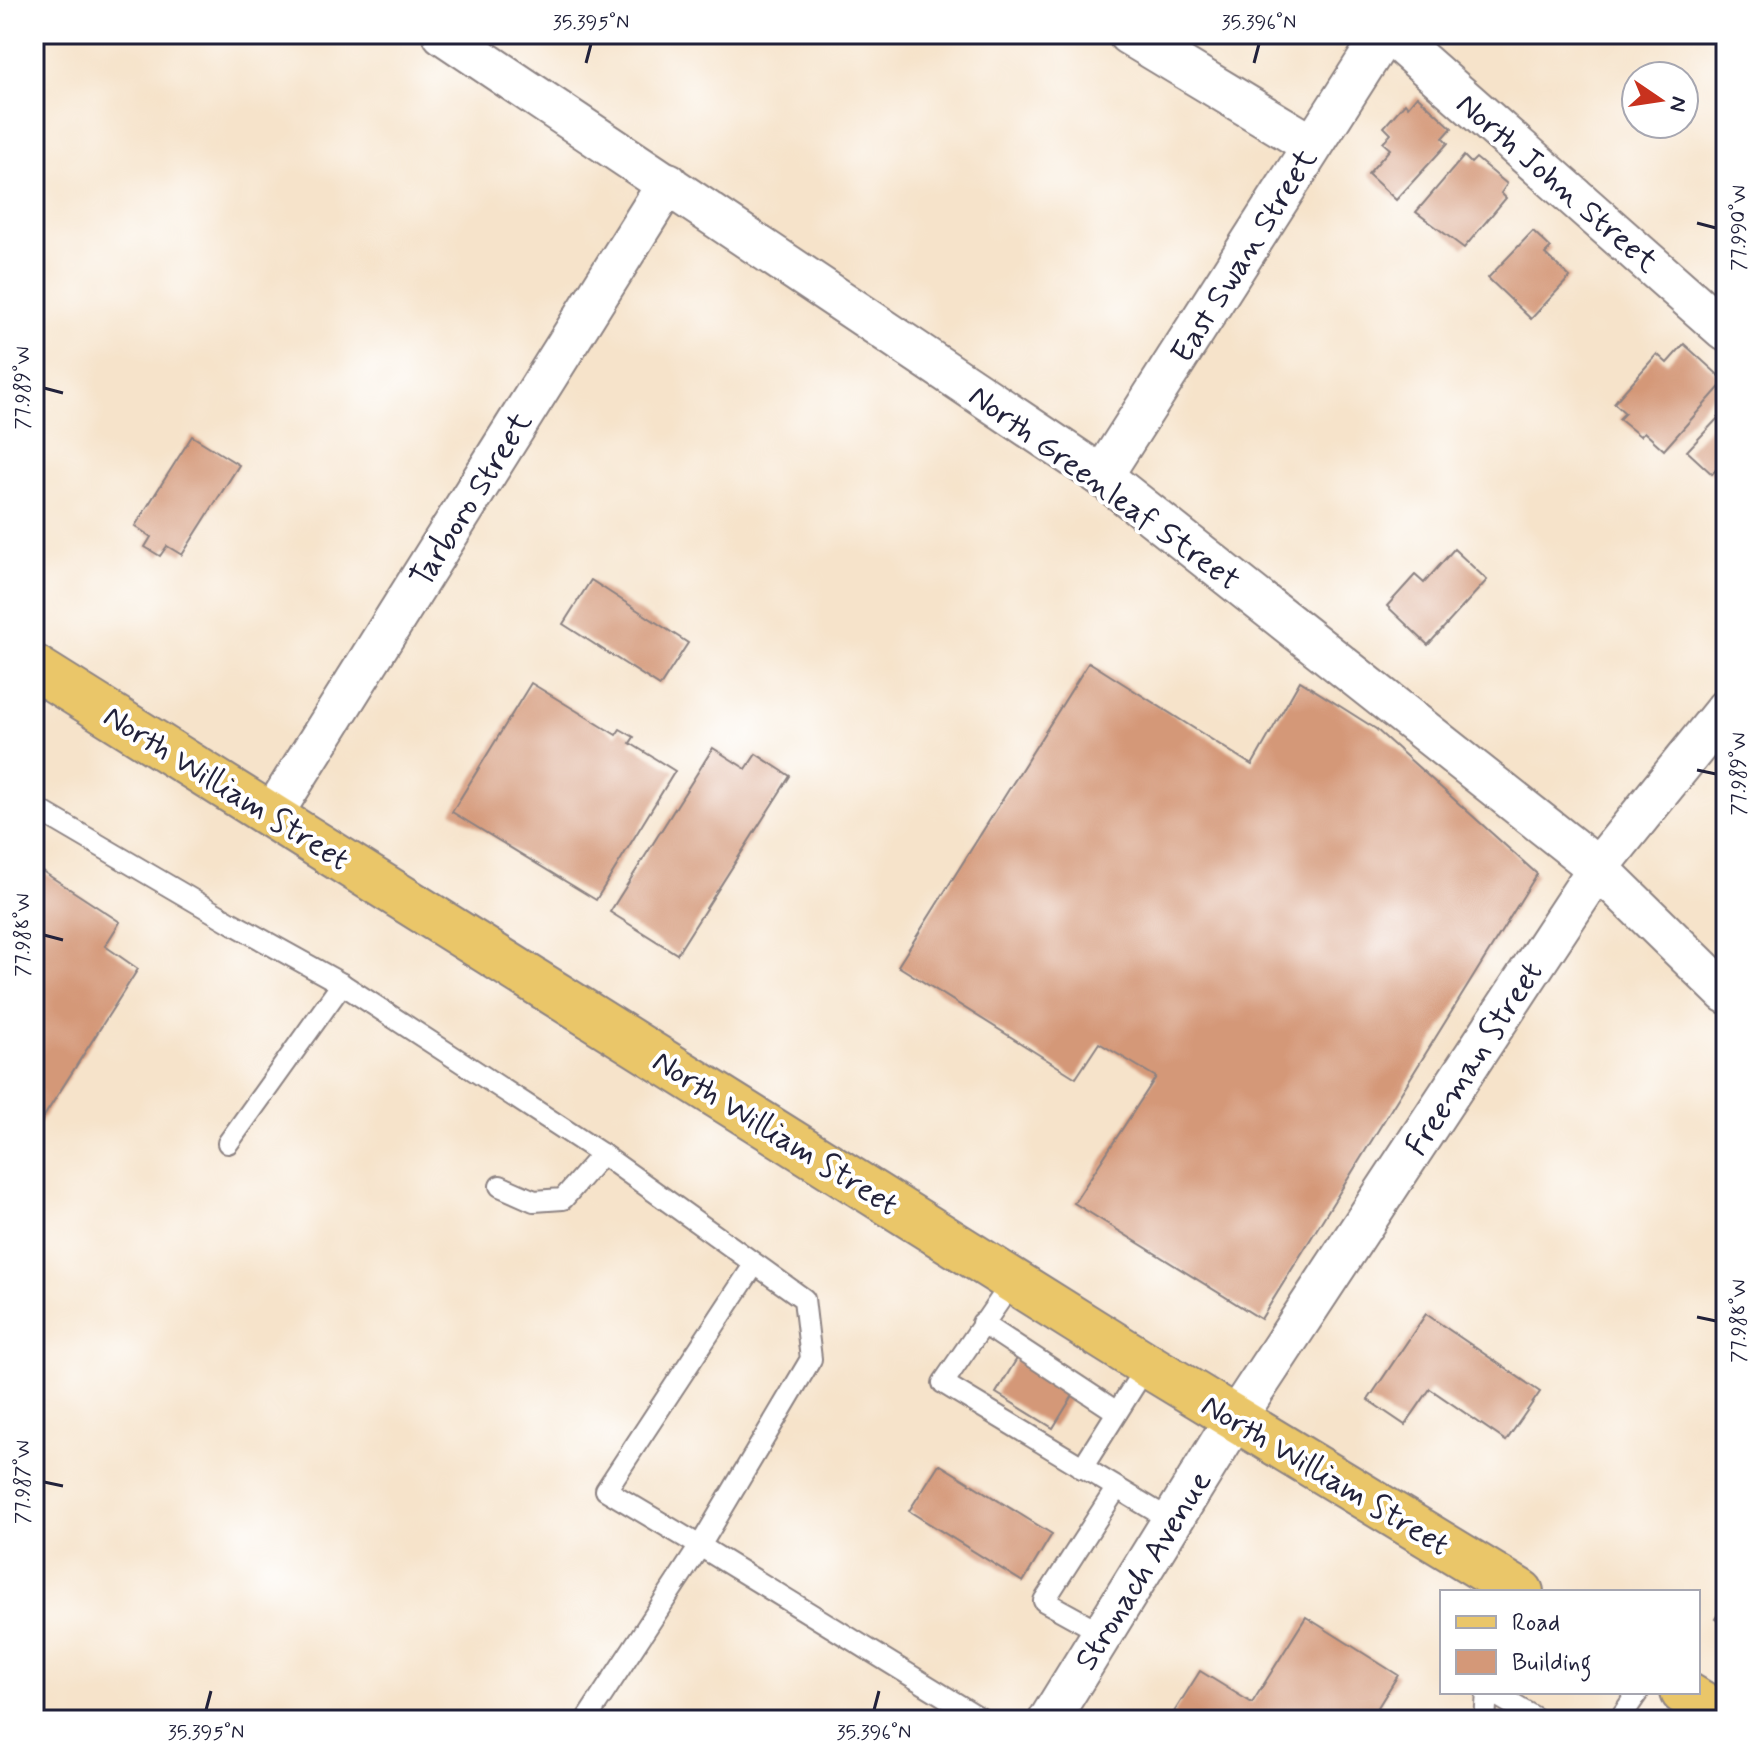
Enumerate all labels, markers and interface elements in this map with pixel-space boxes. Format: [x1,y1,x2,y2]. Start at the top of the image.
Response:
text: 35.395°N [553,10,629,37]
text: 35.396°N [1222,10,1296,37]
north arrow [1620,60,1700,140]
street label: North John Street [1447,84,1667,283]
text: N [1662,94,1693,114]
street label: East Swan Street [1162,141,1328,371]
text: 77.990°W [1726,185,1753,271]
text: 77.989°W [10,346,37,430]
street label: North Greenleaf Street [960,376,1248,601]
street label: Tarboro Street [401,404,543,596]
street label: North William Street [95,696,357,881]
text: 77.989°W [1726,732,1753,816]
text: 77.988°W [10,893,37,977]
street label: Freeman Street [1396,954,1553,1164]
street label: North William Street [644,1041,906,1226]
text: 77.988°W [1726,1279,1753,1363]
street label: North William Street [1193,1385,1457,1566]
text: 77.987°W [10,1440,37,1524]
street label: Stronach Avenue [1065,1463,1222,1679]
legend [1440,1590,1700,1694]
text: Road [1512,1608,1560,1639]
text: Building [1512,1648,1592,1682]
text: 35.395°N [168,1720,244,1747]
text: 35.396°N [837,1720,911,1747]

